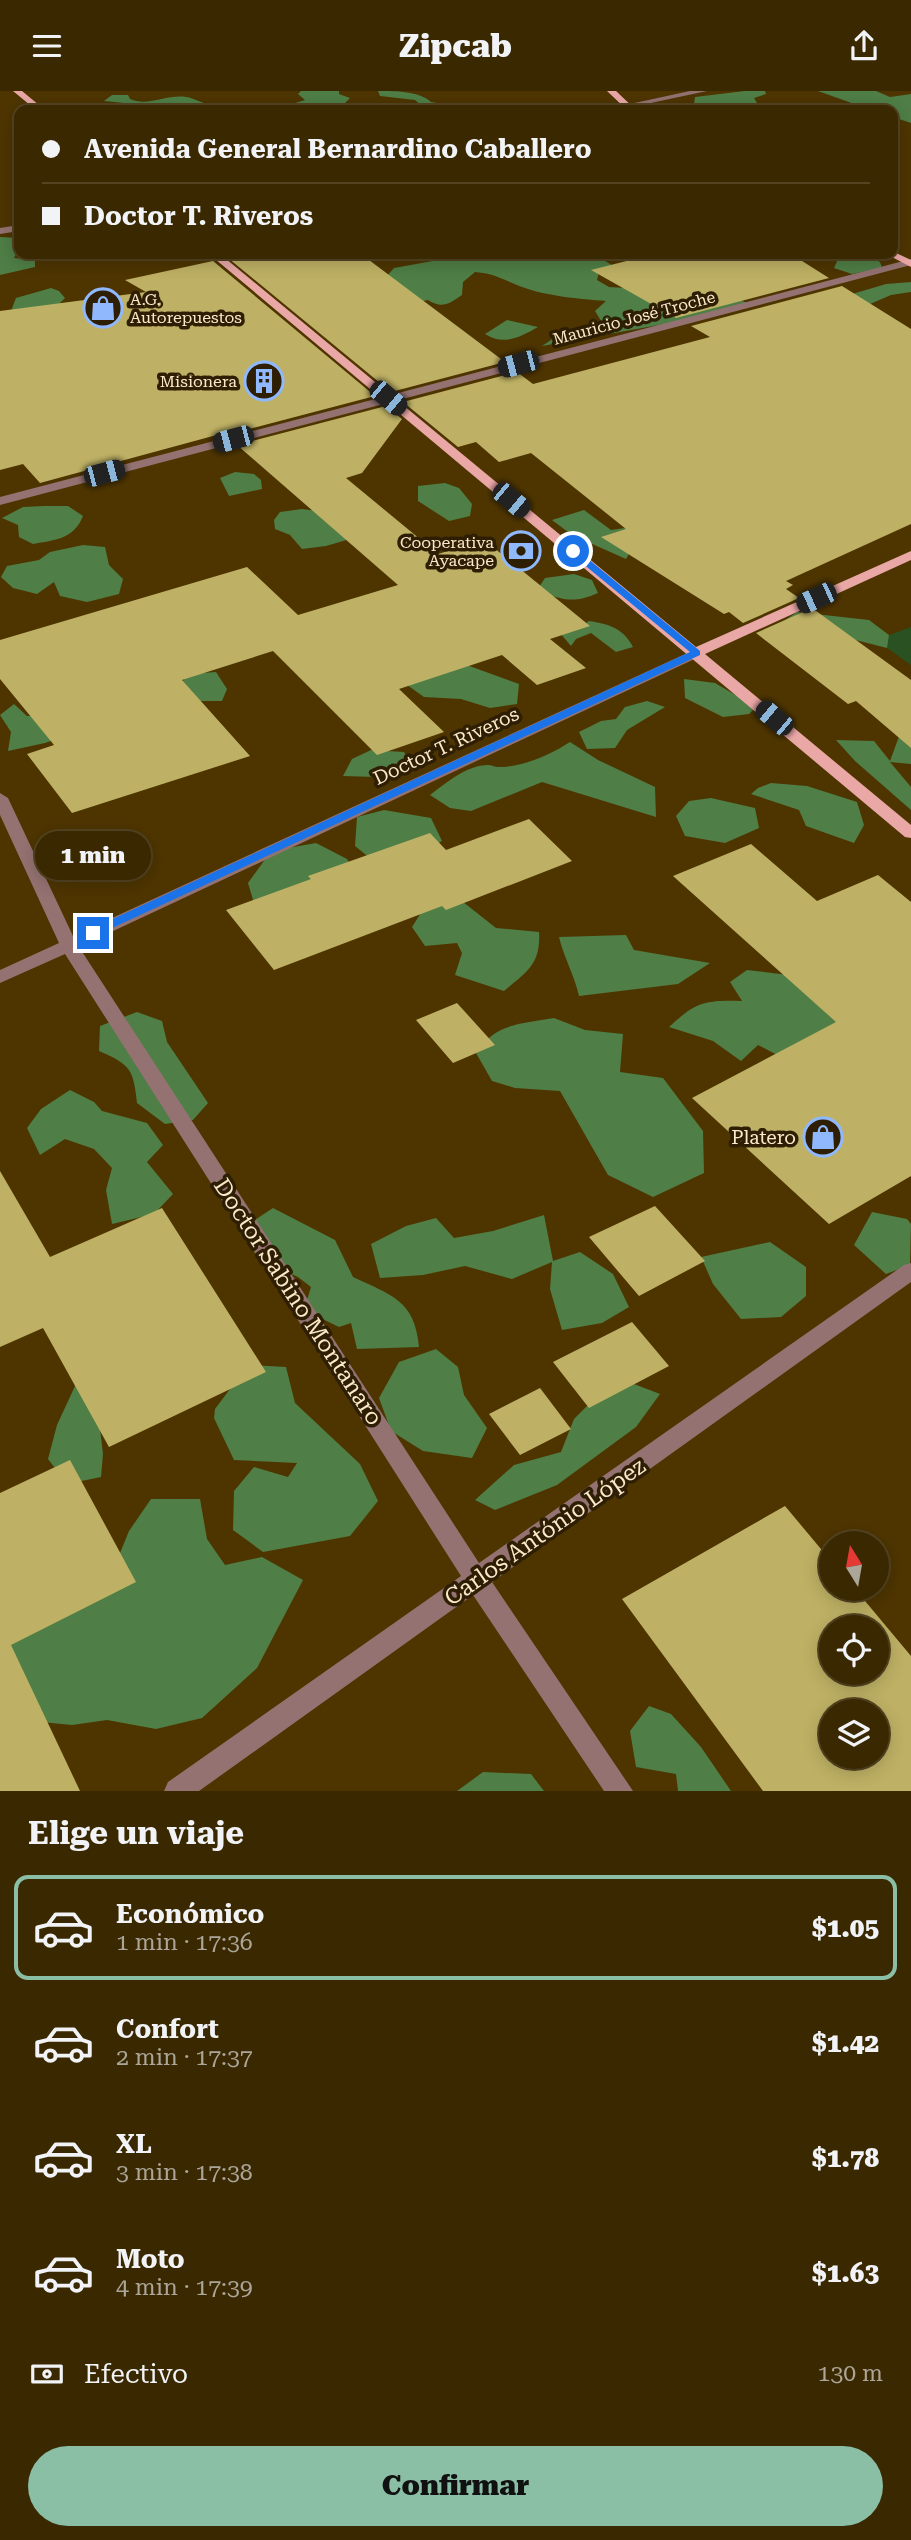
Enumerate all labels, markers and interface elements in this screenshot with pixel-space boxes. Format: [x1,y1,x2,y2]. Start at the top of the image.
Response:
icon: menu [28,27,66,65]
text: Zipcab [399,27,512,65]
icon: share [845,27,883,65]
text: Avenida General Bernardino Caballero [84,134,592,164]
text: Doctor T. Riveros [84,201,313,231]
shop icon: A.G. Autorepuestos [82,287,124,329]
street label: Mauricio José Troche [551,287,717,349]
place label: A.G. Autorepuestos [130,290,242,327]
car [495,348,542,380]
building icon: Misionera [243,360,285,402]
place label: Misionera [160,372,237,391]
car [366,376,411,420]
car [210,423,257,455]
car [81,457,128,489]
car [489,478,534,522]
bank icon: Cooperativa Ayacape [500,530,542,572]
place label: Cooperativa Ayacape [400,533,494,570]
route start [557,535,589,567]
car [793,580,840,616]
car [752,696,797,740]
street label: Doctor T. Riveros [370,702,522,790]
callout: 1 min [35,831,151,881]
text: 1 min [61,842,125,869]
route end [77,917,109,949]
shop icon: Platero [802,1116,844,1158]
place label: Platero [731,1126,796,1149]
street label: Doctor Sabino Montanaro [208,1174,388,1430]
street label: Carlos António López [439,1452,651,1612]
north arrow [819,1531,889,1601]
map controls [819,1531,889,1769]
button: locate [819,1615,889,1685]
button: layers [819,1699,889,1769]
text: Elige un viaje [28,1814,244,1852]
icon: car [32,1896,95,1959]
text: Económico [116,1899,264,1929]
text: $1.05 [812,1913,879,1943]
text: 1 min · 17:36 [116,1929,253,1956]
icon: car [32,2011,95,2074]
text: Confort [116,2014,219,2044]
text: $1.42 [812,2028,879,2058]
text: 2 min · 17:37 [116,2044,253,2071]
icon: car [32,2126,95,2189]
text: XL [116,2129,152,2159]
text: $1.78 [812,2143,879,2173]
text: 3 min · 17:38 [116,2159,253,2186]
icon: car [32,2241,95,2304]
text: Moto [116,2244,185,2274]
text: $1.63 [812,2258,879,2288]
text: 4 min · 17:39 [116,2274,253,2301]
icon: cash [28,2355,66,2393]
text: Efectivo [84,2359,188,2389]
text: 130 m [818,2360,883,2387]
button: Confirmar [28,2446,883,2526]

